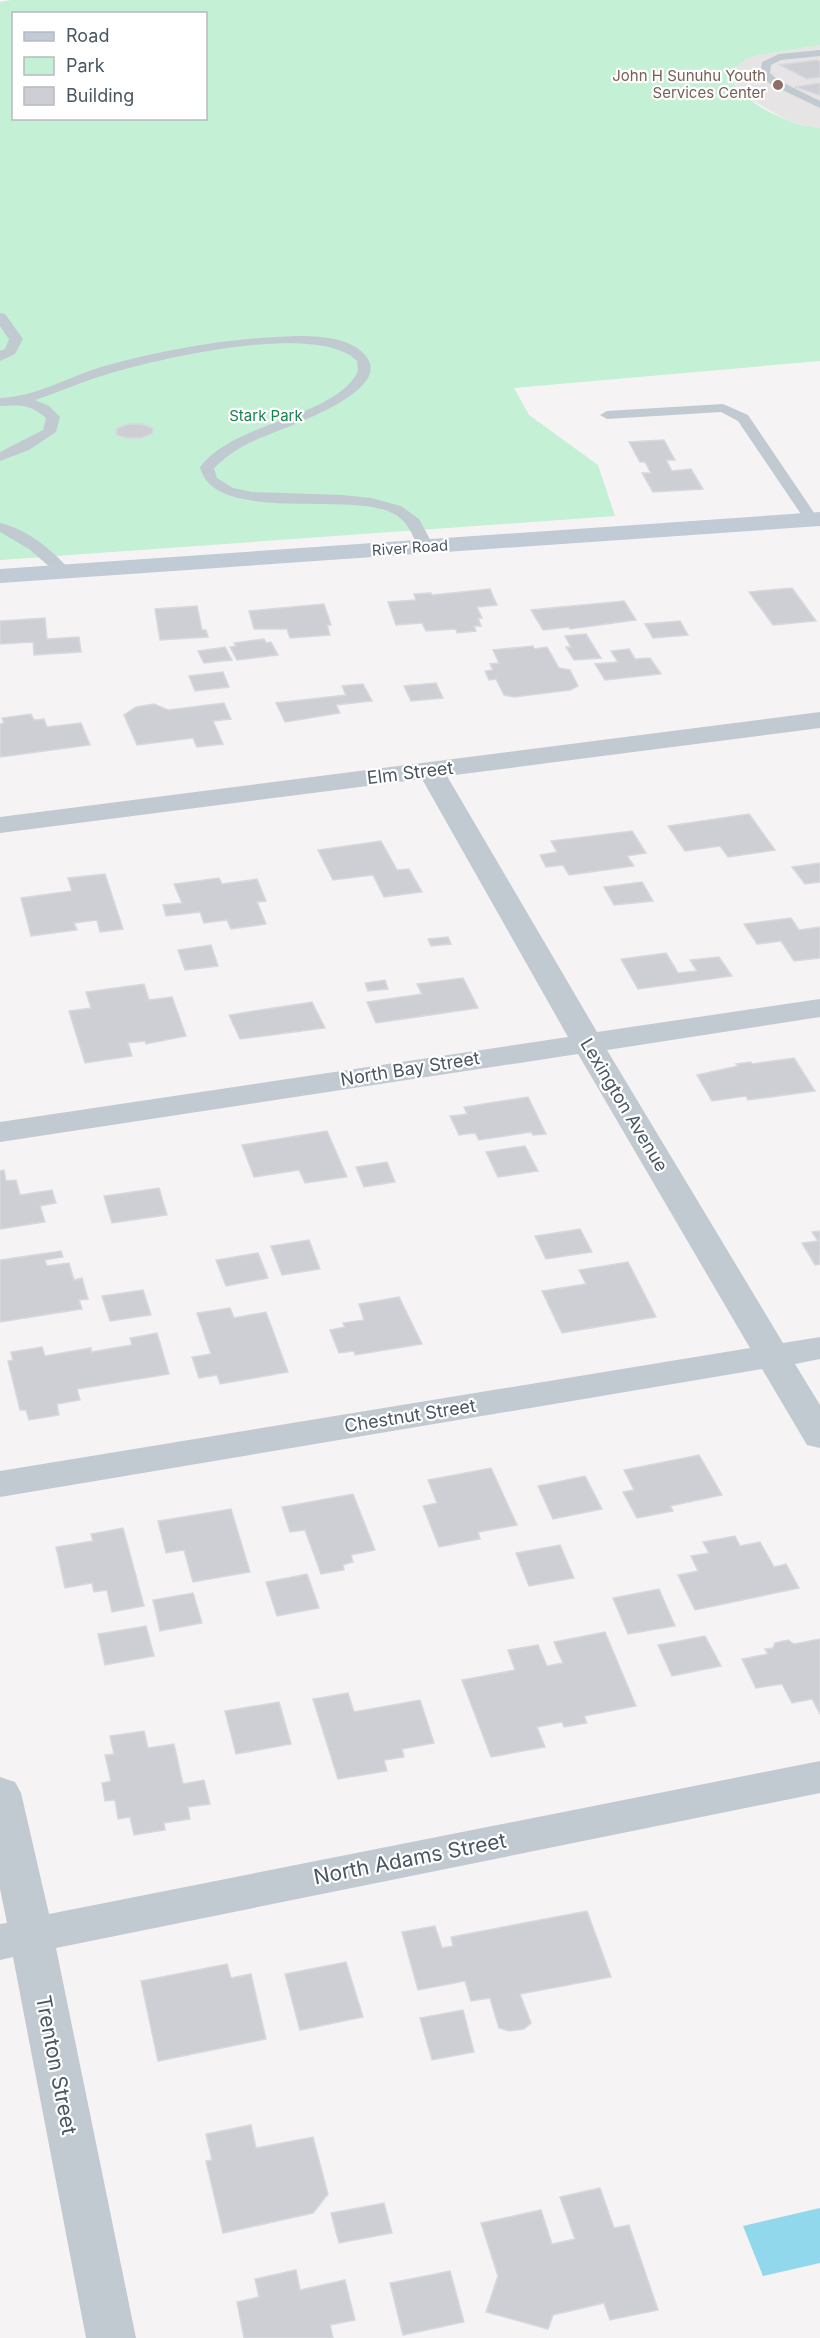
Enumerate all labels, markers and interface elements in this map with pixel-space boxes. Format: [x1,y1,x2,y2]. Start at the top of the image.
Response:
legend [12,12,207,120]
text: Road [66,25,109,46]
text: Park [66,55,105,76]
place label: John H Sunuhu Youth Services Center [612,66,766,102]
marker: John H Sunuhu Youth Services Center [771,78,785,92]
text: Building [66,85,134,106]
park label: Stark Park [229,406,304,425]
street label: River Road [371,535,449,560]
street label: Elm Street [366,757,454,788]
street label: Lexington Avenue [576,1034,672,1175]
street label: North Bay Street [339,1047,481,1090]
street label: Chestnut Street [343,1395,477,1436]
street label: North Adams Street [312,1828,508,1889]
street label: Trenton Street [31,1993,82,2137]

